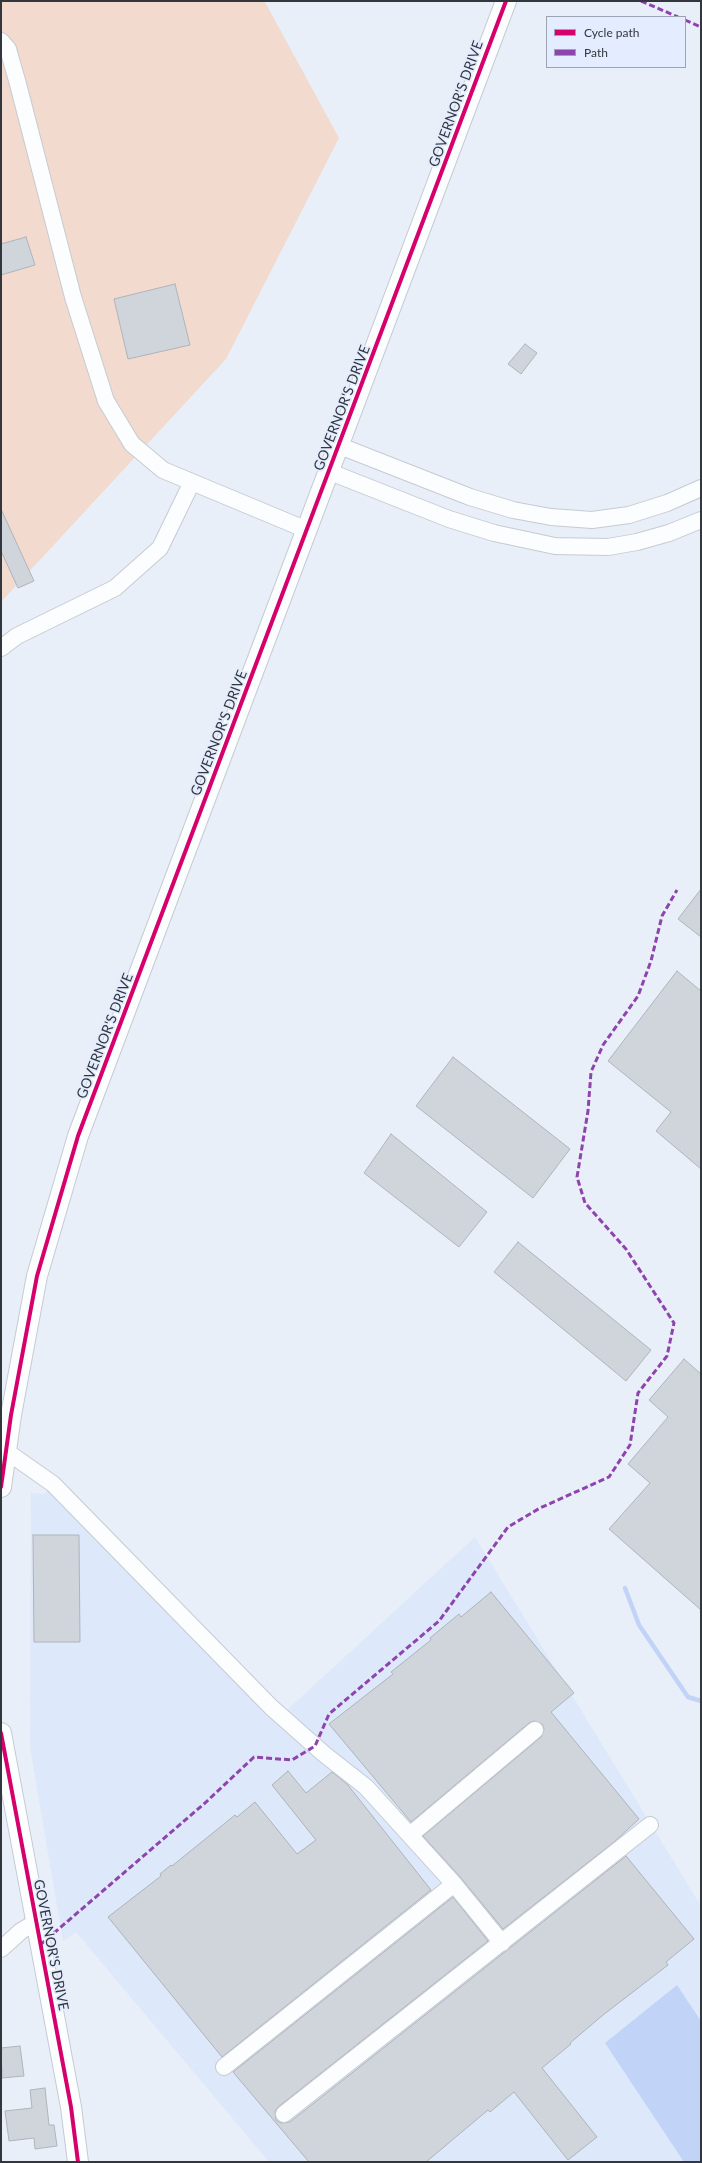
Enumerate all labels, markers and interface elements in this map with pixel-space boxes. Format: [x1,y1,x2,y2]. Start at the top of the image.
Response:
legend [546,16,686,68]
text: Cycle path [584,25,639,40]
street label: GOVERNOR'S DRIVE [425,39,487,169]
text: Path [584,45,608,60]
street label: GOVERNOR'S DRIVE [310,343,374,473]
street label: GOVERNOR'S DRIVE [187,668,251,798]
street label: GOVERNOR'S DRIVE [73,971,137,1101]
street label: GOVERNOR'S DRIVE [30,1878,72,2012]

